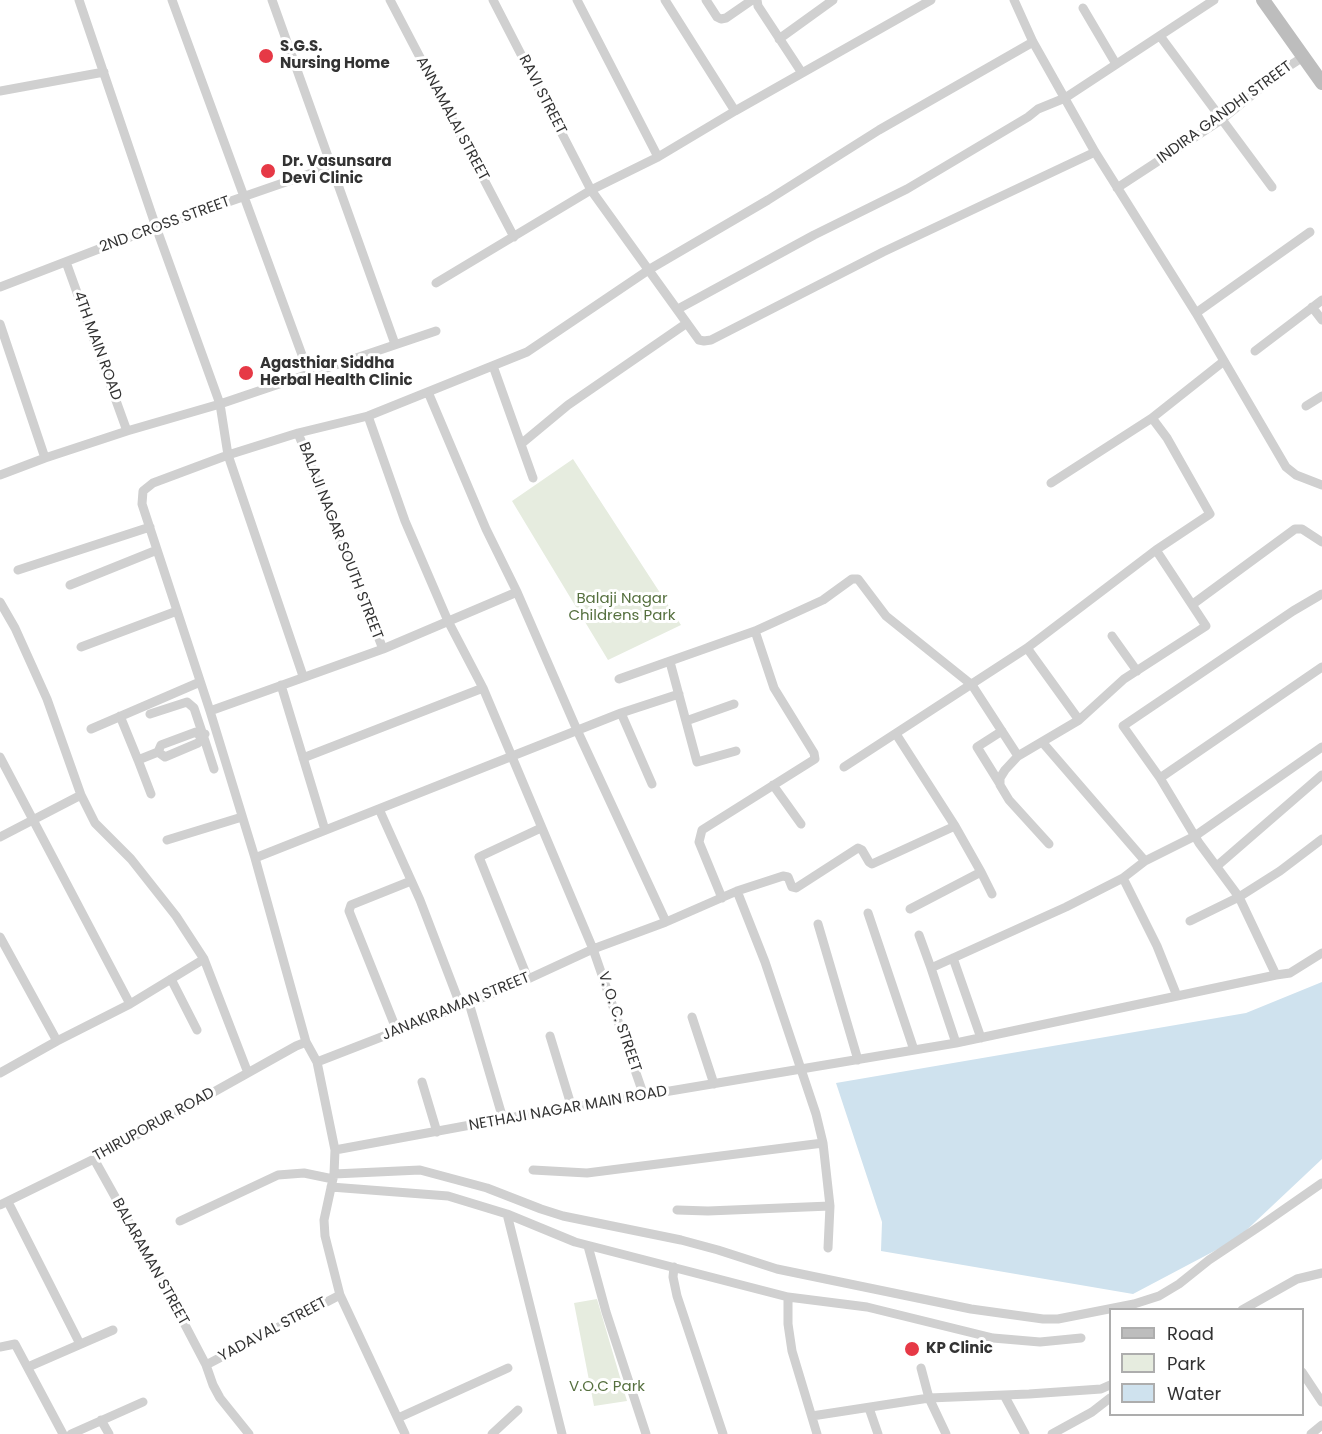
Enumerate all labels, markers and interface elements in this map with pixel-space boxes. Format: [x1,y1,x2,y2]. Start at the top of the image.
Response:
place label: S.G.S. Nursing Home [280,38,390,73]
marker: S.G.S. Nursing Home [257,47,275,65]
street label: RAVI STREET [514,52,570,138]
street label: ANNAMALAI STREET [412,54,492,184]
street label: INDIRA GANDHI STREET [1154,58,1296,168]
place label: Dr. Vasunsara Devi Clinic [282,153,392,188]
marker: Dr. Vasunsara Devi Clinic [259,162,277,180]
street label: 2ND CROSS STREET [97,193,233,257]
street label: 4TH MAIN ROAD [69,289,125,403]
place label: Agasthiar Siddha Herbal Health Clinic [260,355,413,390]
marker: Agasthiar Siddha Herbal Health Clinic [237,364,255,382]
street label: BALAJI NAGAR SOUTH STREET [294,440,386,642]
park label: Balaji Nagar Childrens Park [568,590,676,625]
street label: JANAKIRAMAN STREET [380,969,532,1045]
street label: V. O. C. STREET [593,970,645,1074]
street label: NETHAJI NAGAR MAIN ROAD [467,1083,669,1135]
street label: THIRUPORUR ROAD [90,1084,218,1166]
street label: BALARAMAN STREET [108,1195,192,1329]
street label: YADAVAL STREET [216,1294,330,1366]
legend [1109,1308,1304,1416]
text: Road [1167,1321,1214,1346]
marker: KP Clinic [903,1340,921,1358]
place label: KP Clinic [926,1340,993,1358]
text: Park [1167,1351,1206,1376]
park label: V.O.C Park [569,1378,645,1396]
text: Water [1167,1381,1221,1406]

